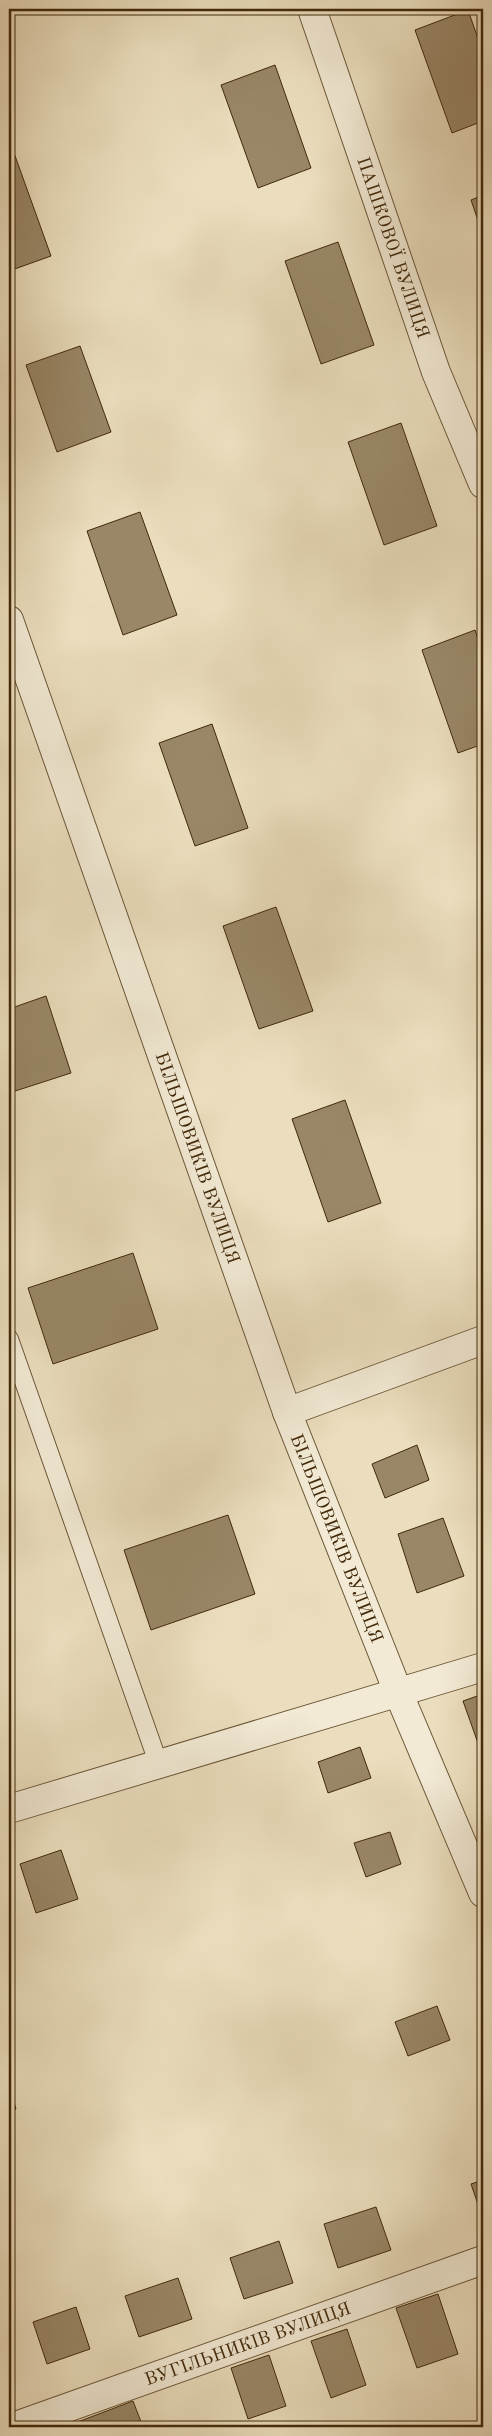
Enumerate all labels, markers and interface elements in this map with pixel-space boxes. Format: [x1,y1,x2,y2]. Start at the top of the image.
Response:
street label: ПАШКОВОЇ ВУЛИЦЯ [353,155,432,341]
street label: БІЛЬШОВИКІВ ВУЛИЦЯ [151,1050,242,1266]
street label: БІЛЬШОВИКІВ ВУЛИЦЯ [287,1431,386,1645]
street label: ВУГІЛЬНИКІВ ВУЛИЦЯ [143,2300,353,2389]

